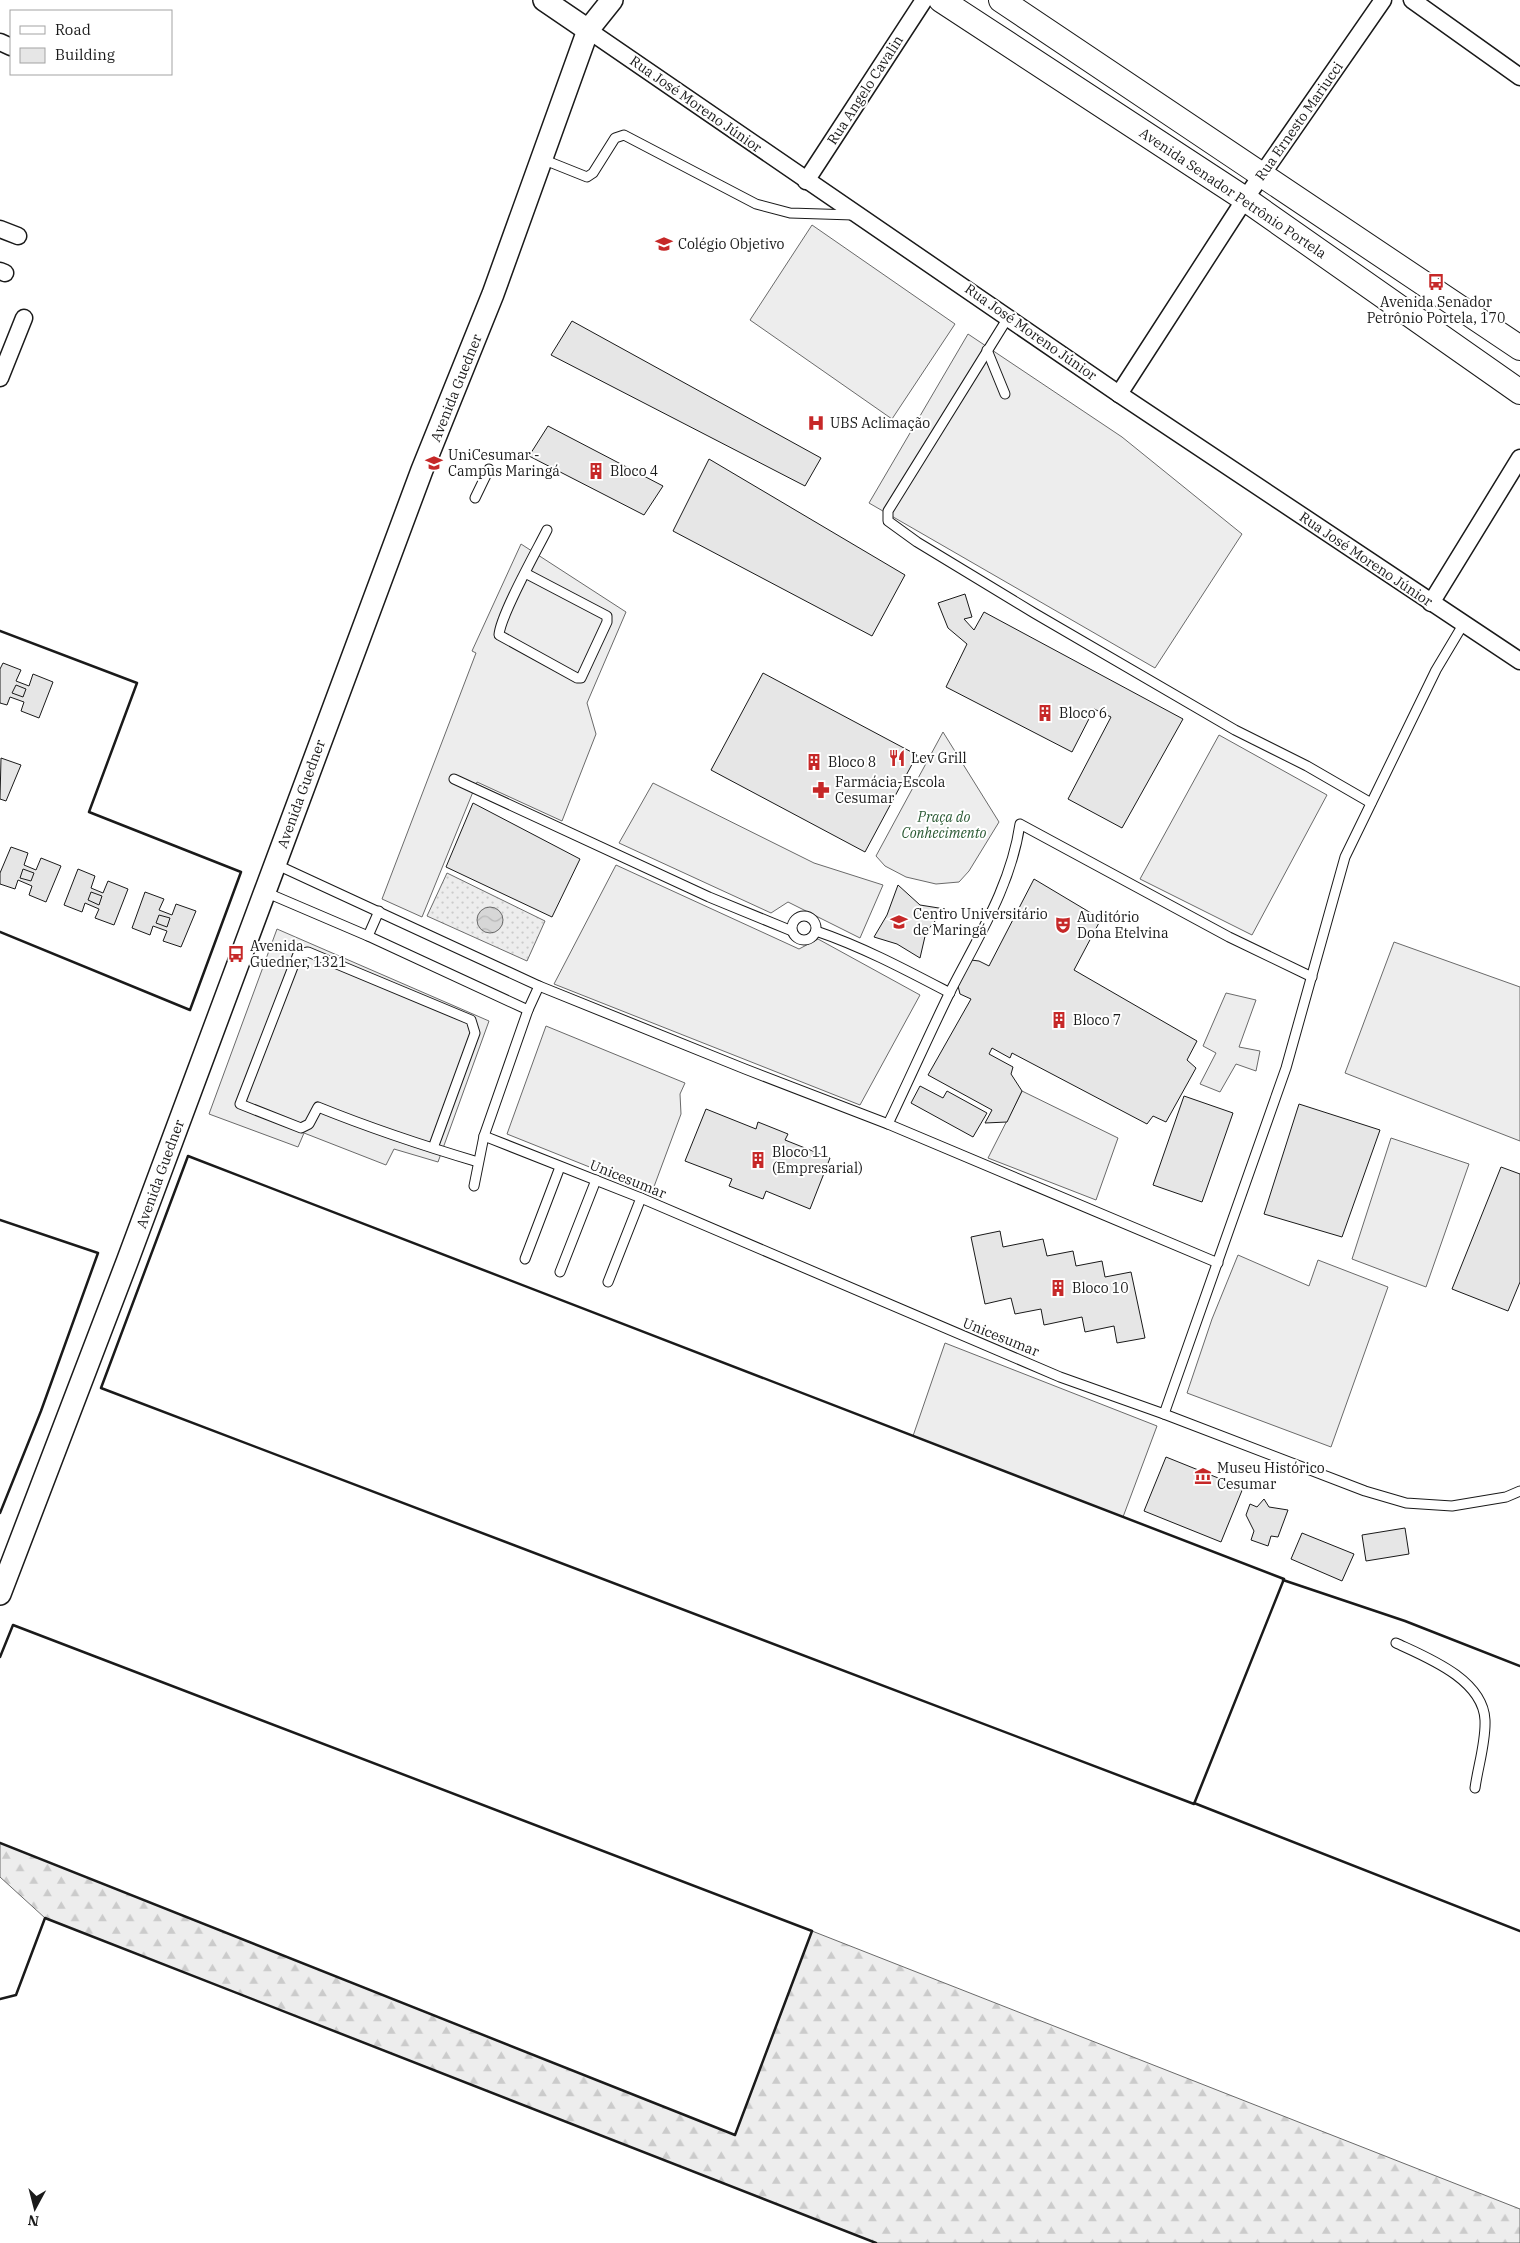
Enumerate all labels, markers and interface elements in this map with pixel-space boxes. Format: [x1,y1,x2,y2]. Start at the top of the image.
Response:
legend [10,10,172,75]
text: Road [55,20,91,39]
street label: Rua Angelo Cavalin [823,32,907,148]
text: Building [55,45,115,64]
street label: Rua José Moreno Júnior [627,52,766,157]
street label: Rua Ernesto Mariucci [1251,58,1347,184]
street label: Avenida Senador Petrônio Portela [1136,124,1330,263]
school or university icon: Colégio Objetivo [654,234,674,254]
place label: Colégio Objetivo [678,235,785,253]
bus stop icon: Avenida Senador Petrônio Portela, 170 [1426,272,1446,292]
street label: Rua José Moreno Júnior [962,280,1101,385]
place label: Avenida Senador Petrônio Portela, 170 [1367,293,1505,327]
street label: Avenida Guedner [426,331,486,444]
hospital icon: UBS Aclimação [806,413,826,433]
place label: UBS Aclimação [830,414,930,432]
place label: UniCesumar - Campus Maringá [448,446,560,480]
school or university icon: UniCesumar - Campus Maringá [424,453,444,473]
building icon: Bloco 4 [586,461,606,481]
place label: Bloco 4 [610,462,658,480]
street label: Rua José Moreno Júnior [1296,508,1437,611]
building icon: Bloco 6 [1035,703,1055,723]
place label: Bloco 6 [1059,704,1107,722]
street label: Avenida Guedner [273,736,329,851]
restaurant icon: Lev Grill [887,748,907,768]
place label: Lev Grill [911,749,967,767]
building icon: Bloco 8 [804,752,824,772]
place label: Bloco 8 [828,753,876,771]
place label: Farmácia-Escola Cesumar [835,773,946,807]
pharmacy icon: Farmácia-Escola Cesumar [811,780,831,800]
park label: Praça do Conhecimento [902,808,987,842]
place label: Centro Universitário de Maringá [913,905,1048,939]
place label: Auditório Dona Etelvina [1077,908,1169,942]
school or university icon: Centro Universitário de Maringá [889,912,909,932]
theatre icon: Auditório Dona Etelvina [1053,915,1073,935]
place label: Avenida Guedner, 1321 [250,937,347,971]
bus stop icon: Avenida Guedner, 1321 [226,944,246,964]
building icon: Bloco 7 [1049,1010,1069,1030]
place label: Bloco 7 [1073,1011,1121,1029]
street label: Avenida Guedner [132,1116,188,1231]
place label: Bloco 11 (Empresarial) [772,1143,863,1177]
building icon: Bloco 11 (Empresarial) [748,1150,768,1170]
street label: Unicesumar [587,1155,670,1203]
building icon: Bloco 10 [1048,1278,1068,1298]
place label: Bloco 10 [1072,1279,1129,1297]
street label: Unicesumar [960,1313,1043,1361]
place label: Museu Histórico Cesumar [1217,1459,1325,1493]
museum icon: Museu Histórico Cesumar [1193,1466,1213,1486]
north arrow [10,2183,60,2233]
text: N [27,2211,40,2231]

